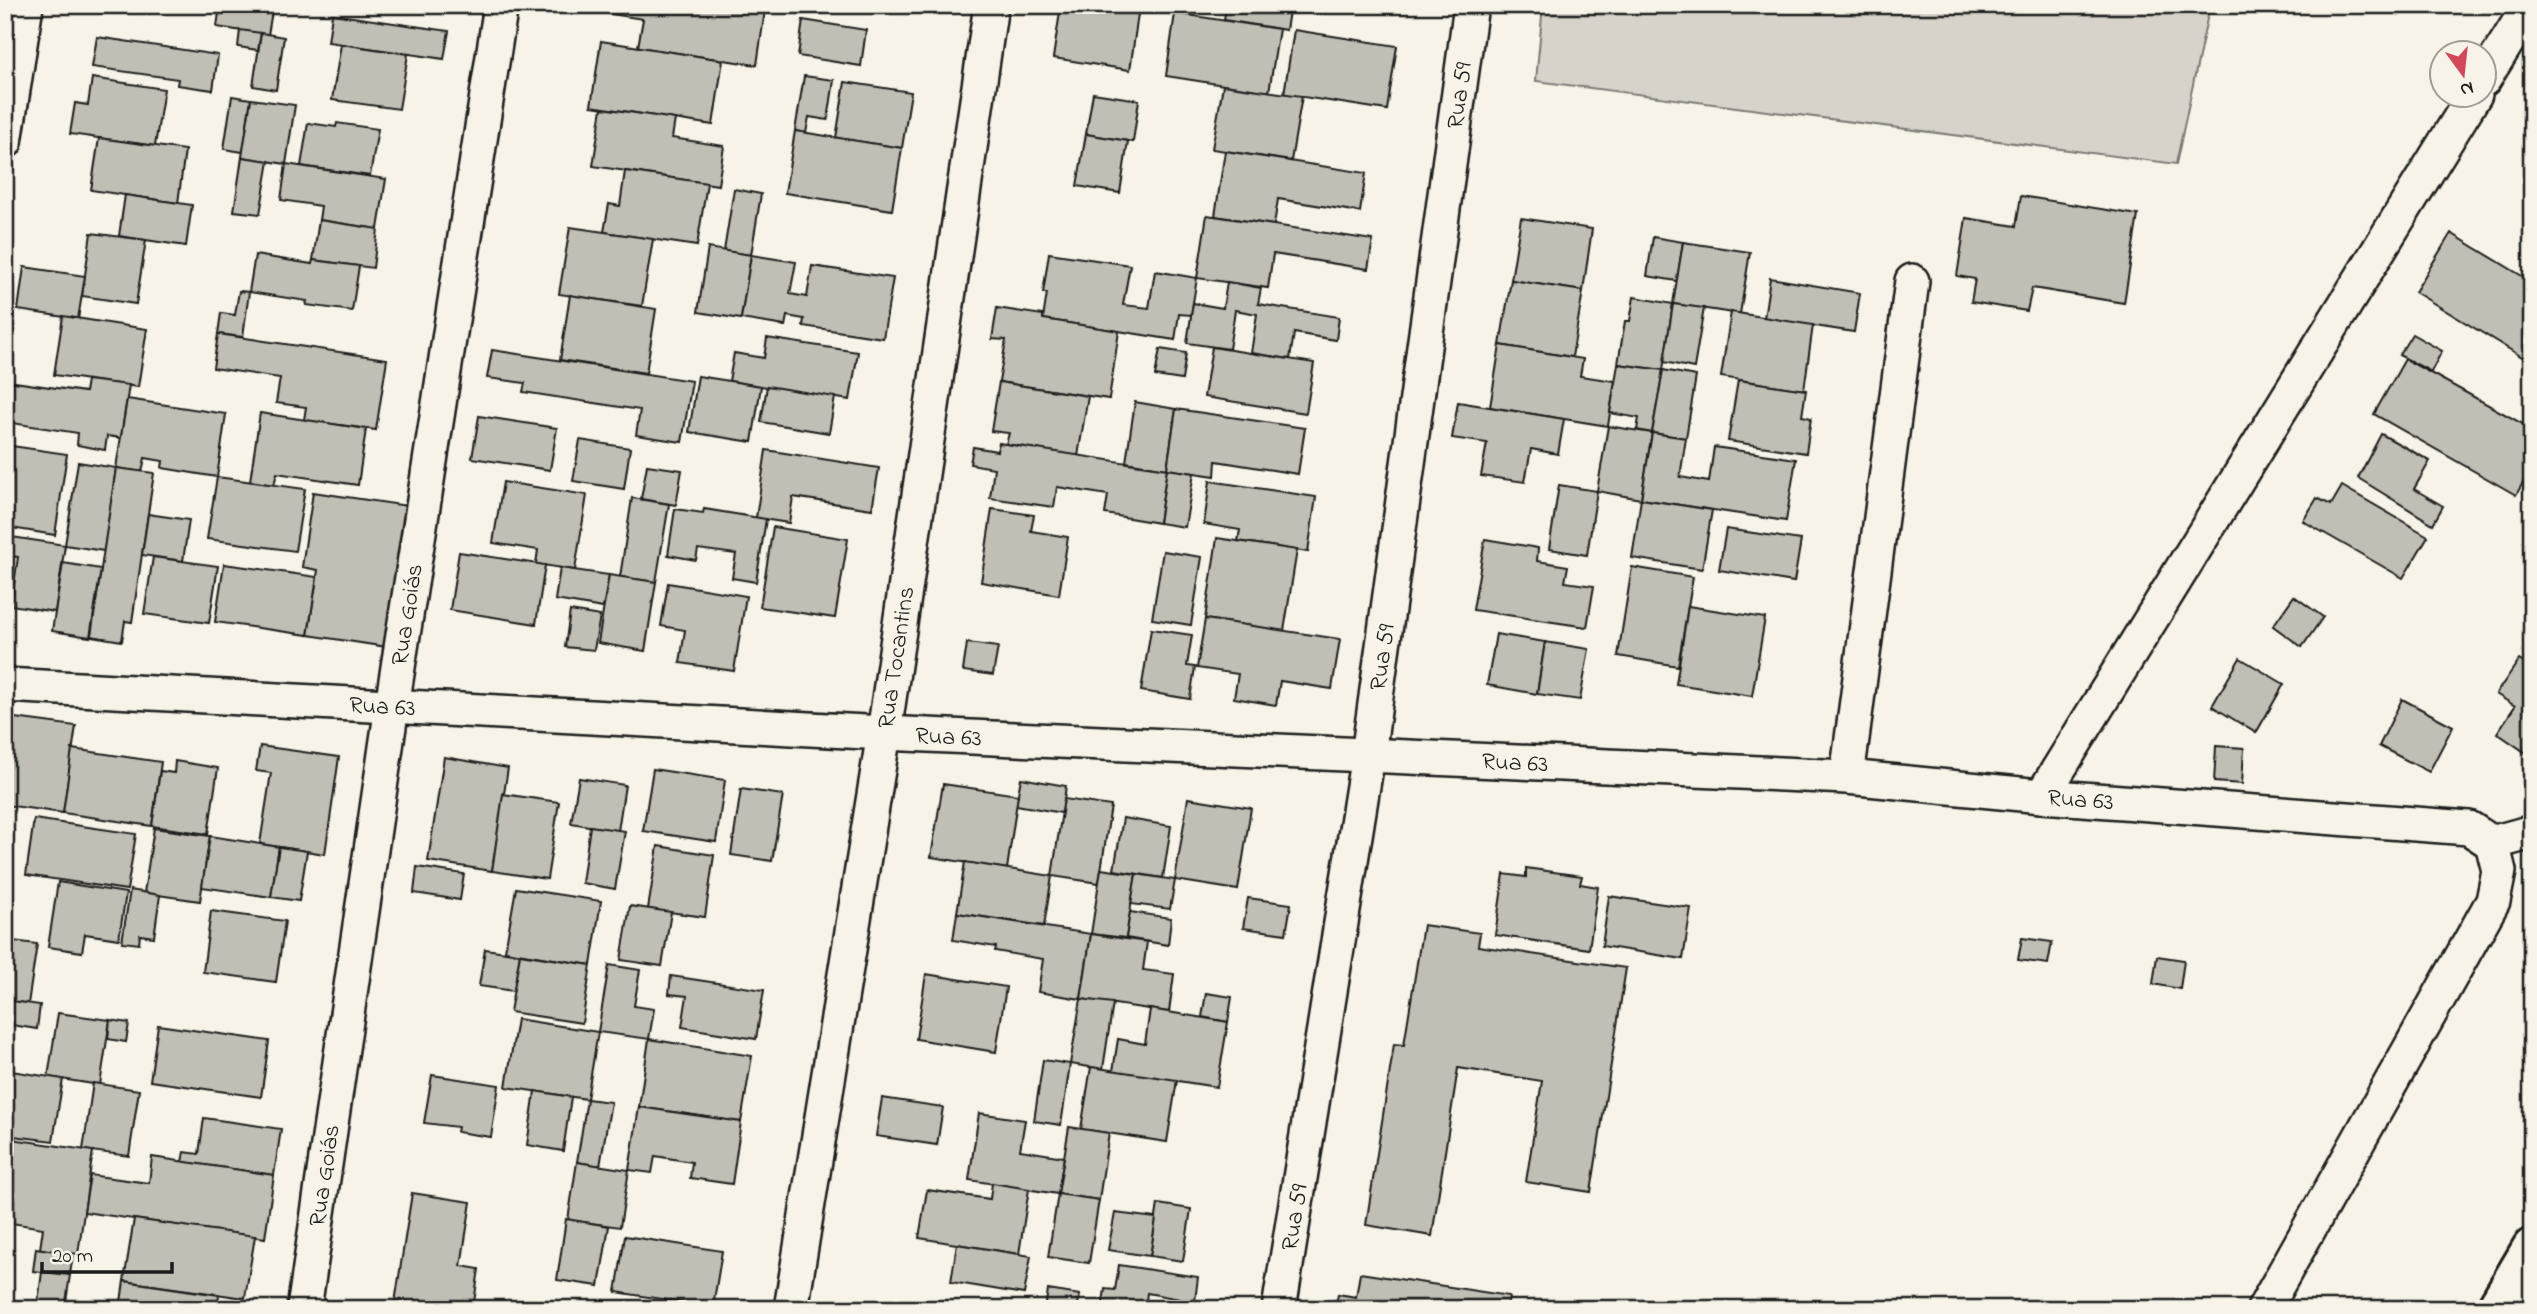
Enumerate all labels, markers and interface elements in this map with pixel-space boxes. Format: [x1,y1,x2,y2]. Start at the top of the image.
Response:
north arrow [2428,38,2498,108]
street label: Rua 59 [1439,59,1483,131]
text: N [2457,73,2476,103]
street label: Rua Goiás [384,562,434,668]
street label: Rua Tocantins [870,584,925,731]
street label: Rua 59 [1362,621,1406,693]
street label: Rua 63 [348,689,416,727]
street label: Rua 63 [915,719,982,757]
street label: Rua 63 [1481,745,1549,783]
street label: Rua 63 [2046,781,2115,821]
street label: Rua Goiás [301,1123,351,1229]
street label: Rua 59 [1274,1181,1319,1253]
scale bar [42,1230,172,1274]
text: 20 m [52,1242,93,1272]

